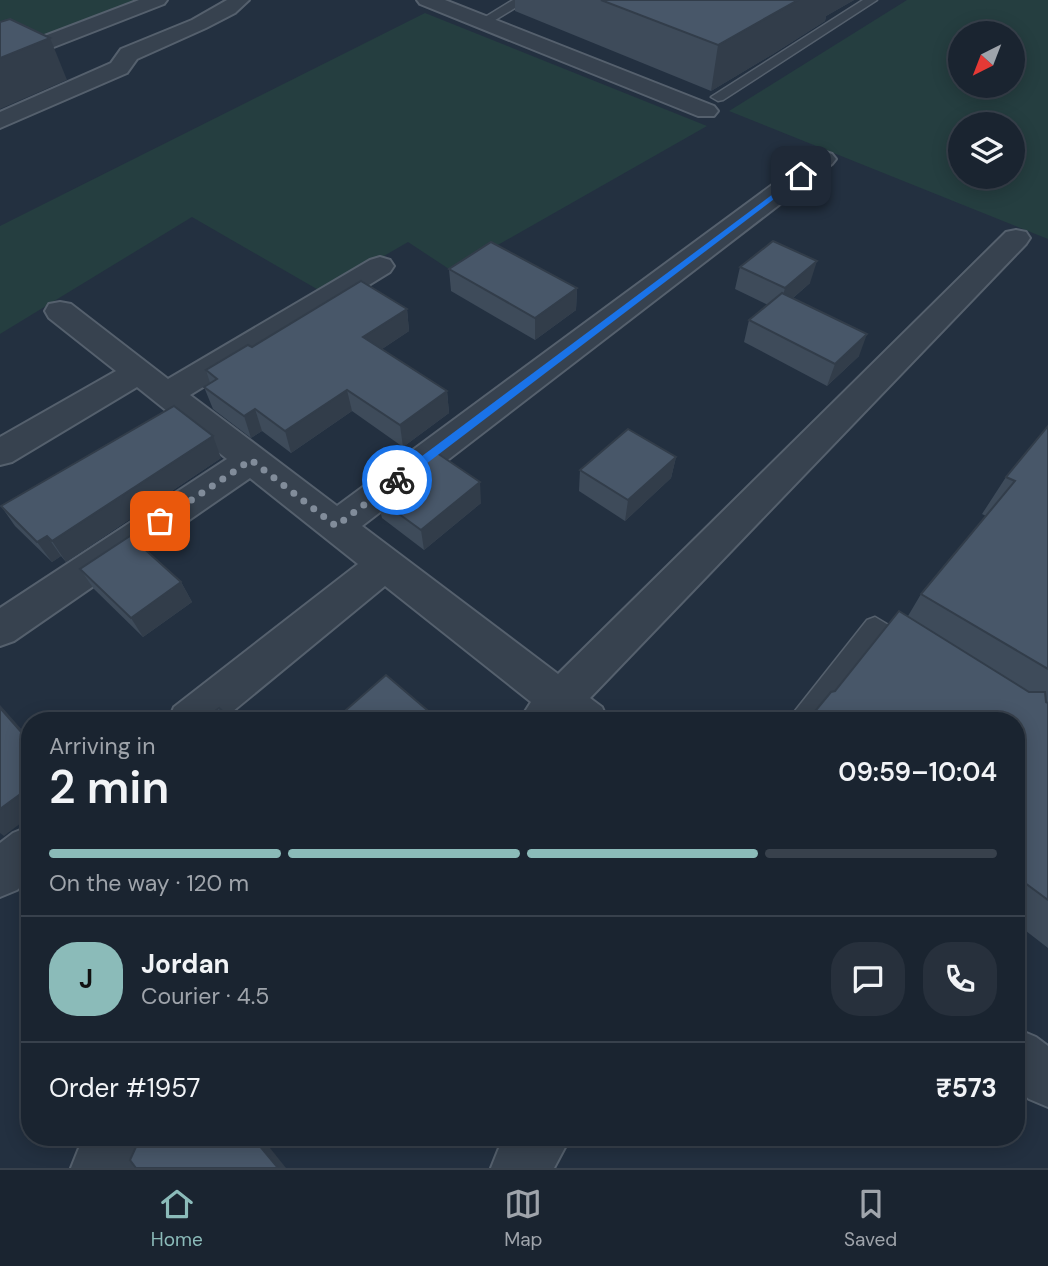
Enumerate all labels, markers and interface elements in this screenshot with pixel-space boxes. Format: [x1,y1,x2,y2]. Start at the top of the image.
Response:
north arrow [948,21,1026,98]
map controls [948,21,1025,189]
button: layers [948,112,1025,189]
pin [771,146,831,206]
icon: home [782,157,820,195]
courier [362,445,432,515]
icon: bike [378,461,416,499]
pin [130,491,190,551]
icon: bag [141,502,179,540]
text: Arriving in [49,731,155,761]
text: 09:59–10:04 [838,755,997,789]
text: 2 min [49,757,169,817]
text: On the way · 120 m [49,868,249,898]
button: chat [831,942,905,1016]
button: phone [923,942,997,1016]
text: Jordan [141,947,230,981]
text: J [79,962,93,996]
text: Courier · 4.5 [141,981,269,1011]
text: Order #1957 [49,1071,201,1105]
text: ₹573 [936,1071,997,1105]
tab: Home [151,1185,203,1252]
tab: Map [504,1185,542,1252]
tab: Saved [844,1185,897,1252]

